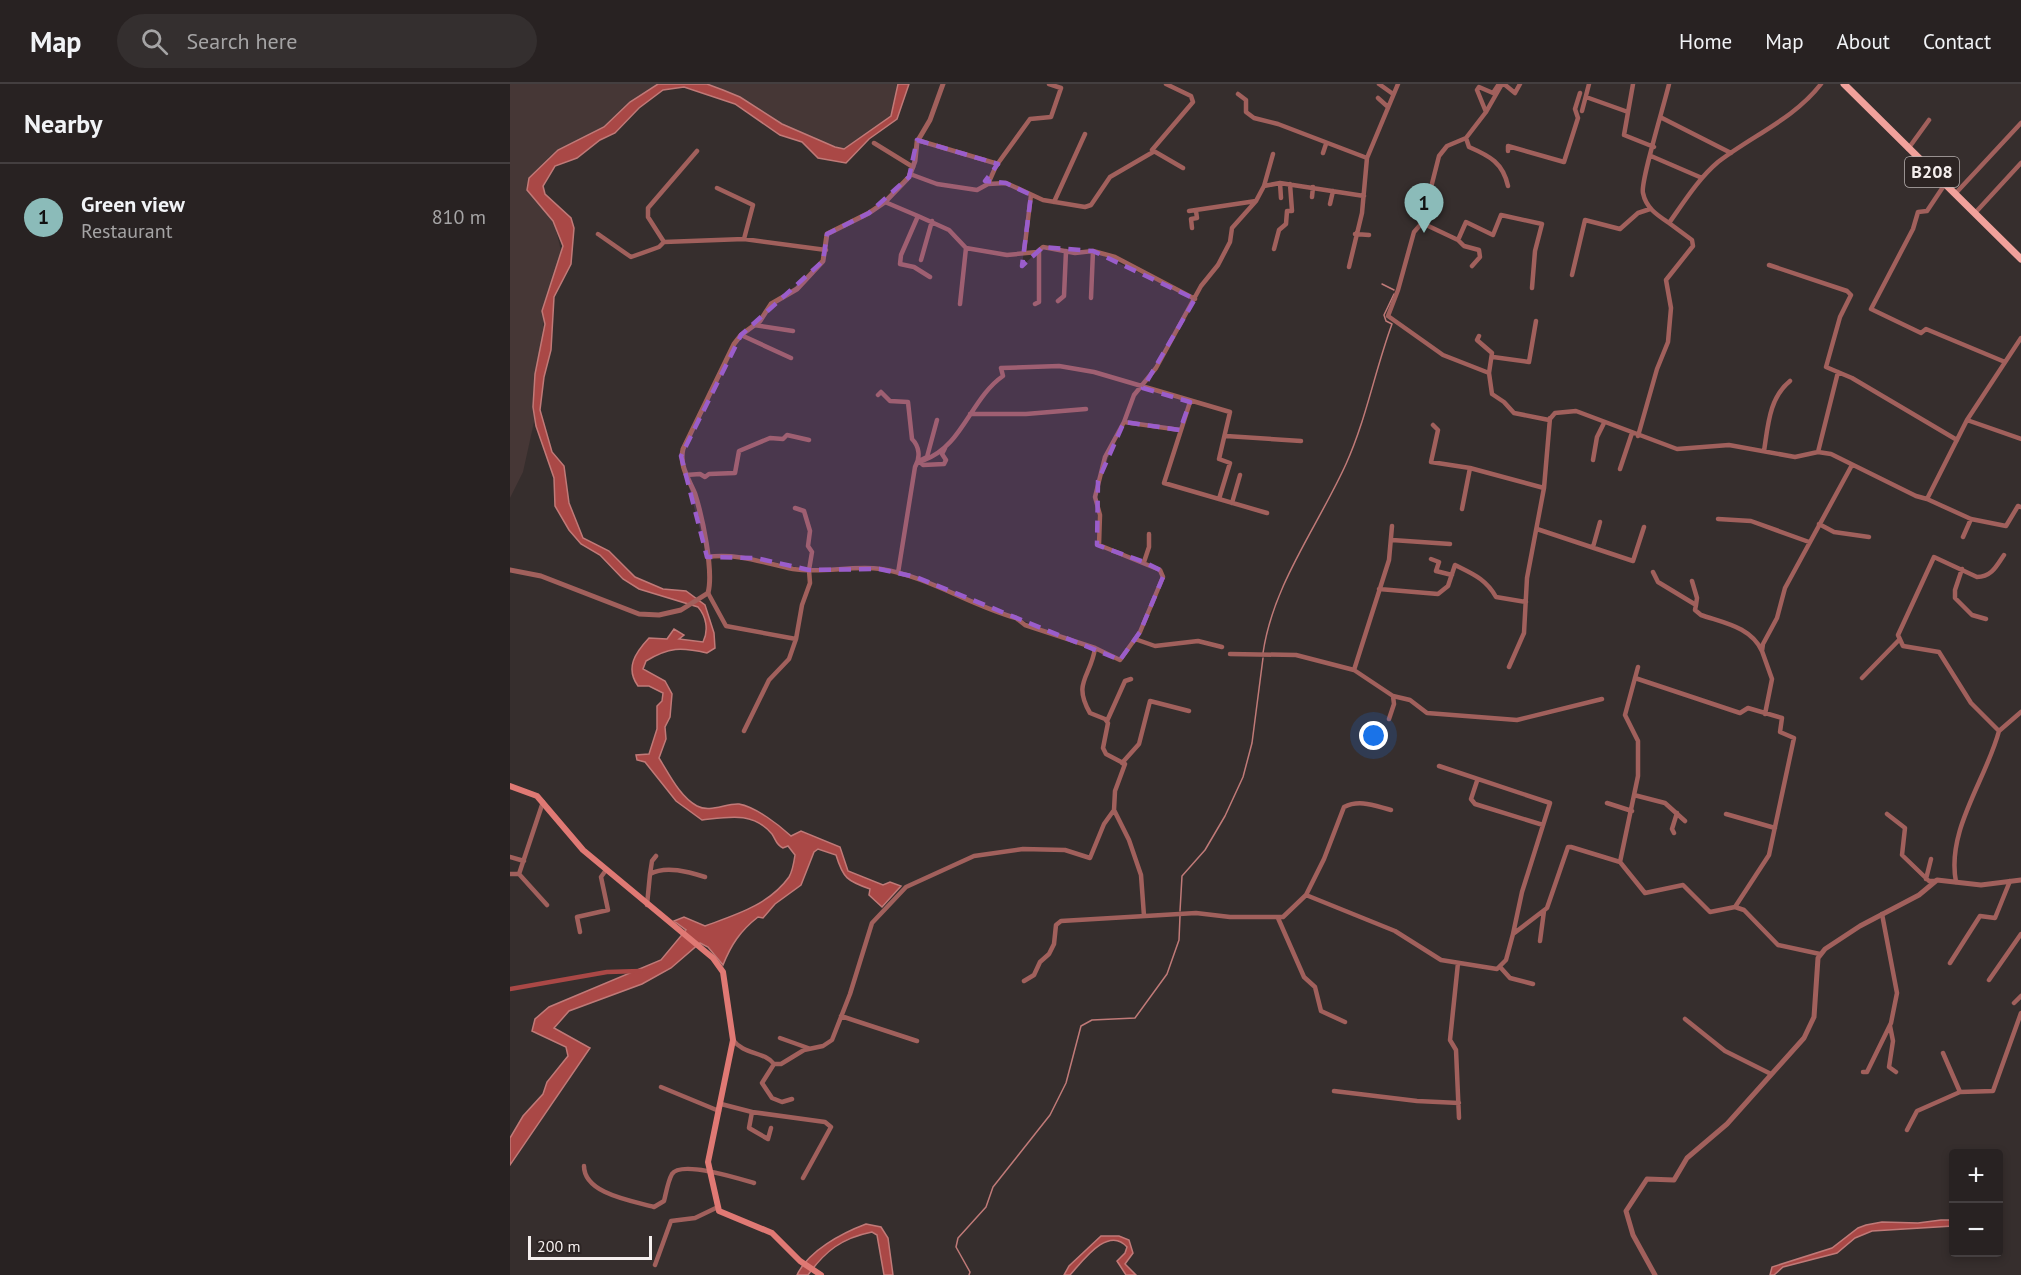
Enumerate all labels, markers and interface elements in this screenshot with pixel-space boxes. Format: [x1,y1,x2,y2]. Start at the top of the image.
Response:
search box [117,14,537,68]
text: Map [30,23,81,60]
icon: search [138,25,171,58]
text: Search here [186,27,297,55]
text: Home [1679,28,1732,55]
text: Map [1765,28,1804,55]
text: About [1837,28,1890,55]
text: Contact [1923,28,1991,55]
text: Nearby [24,107,102,140]
road number: B208 [1905,157,1959,187]
pin: 1 [1404,184,1444,233]
text: Green view [81,190,185,218]
text: 1 [38,204,49,230]
text: 810 m [432,204,486,230]
text: Restaurant [81,218,172,244]
your location [1359,721,1388,750]
map controls [1949,1149,2003,1257]
button: + [1949,1149,2003,1203]
button: − [1949,1203,2003,1257]
scale bar [528,1233,652,1260]
text: 200 m [537,1236,580,1256]

